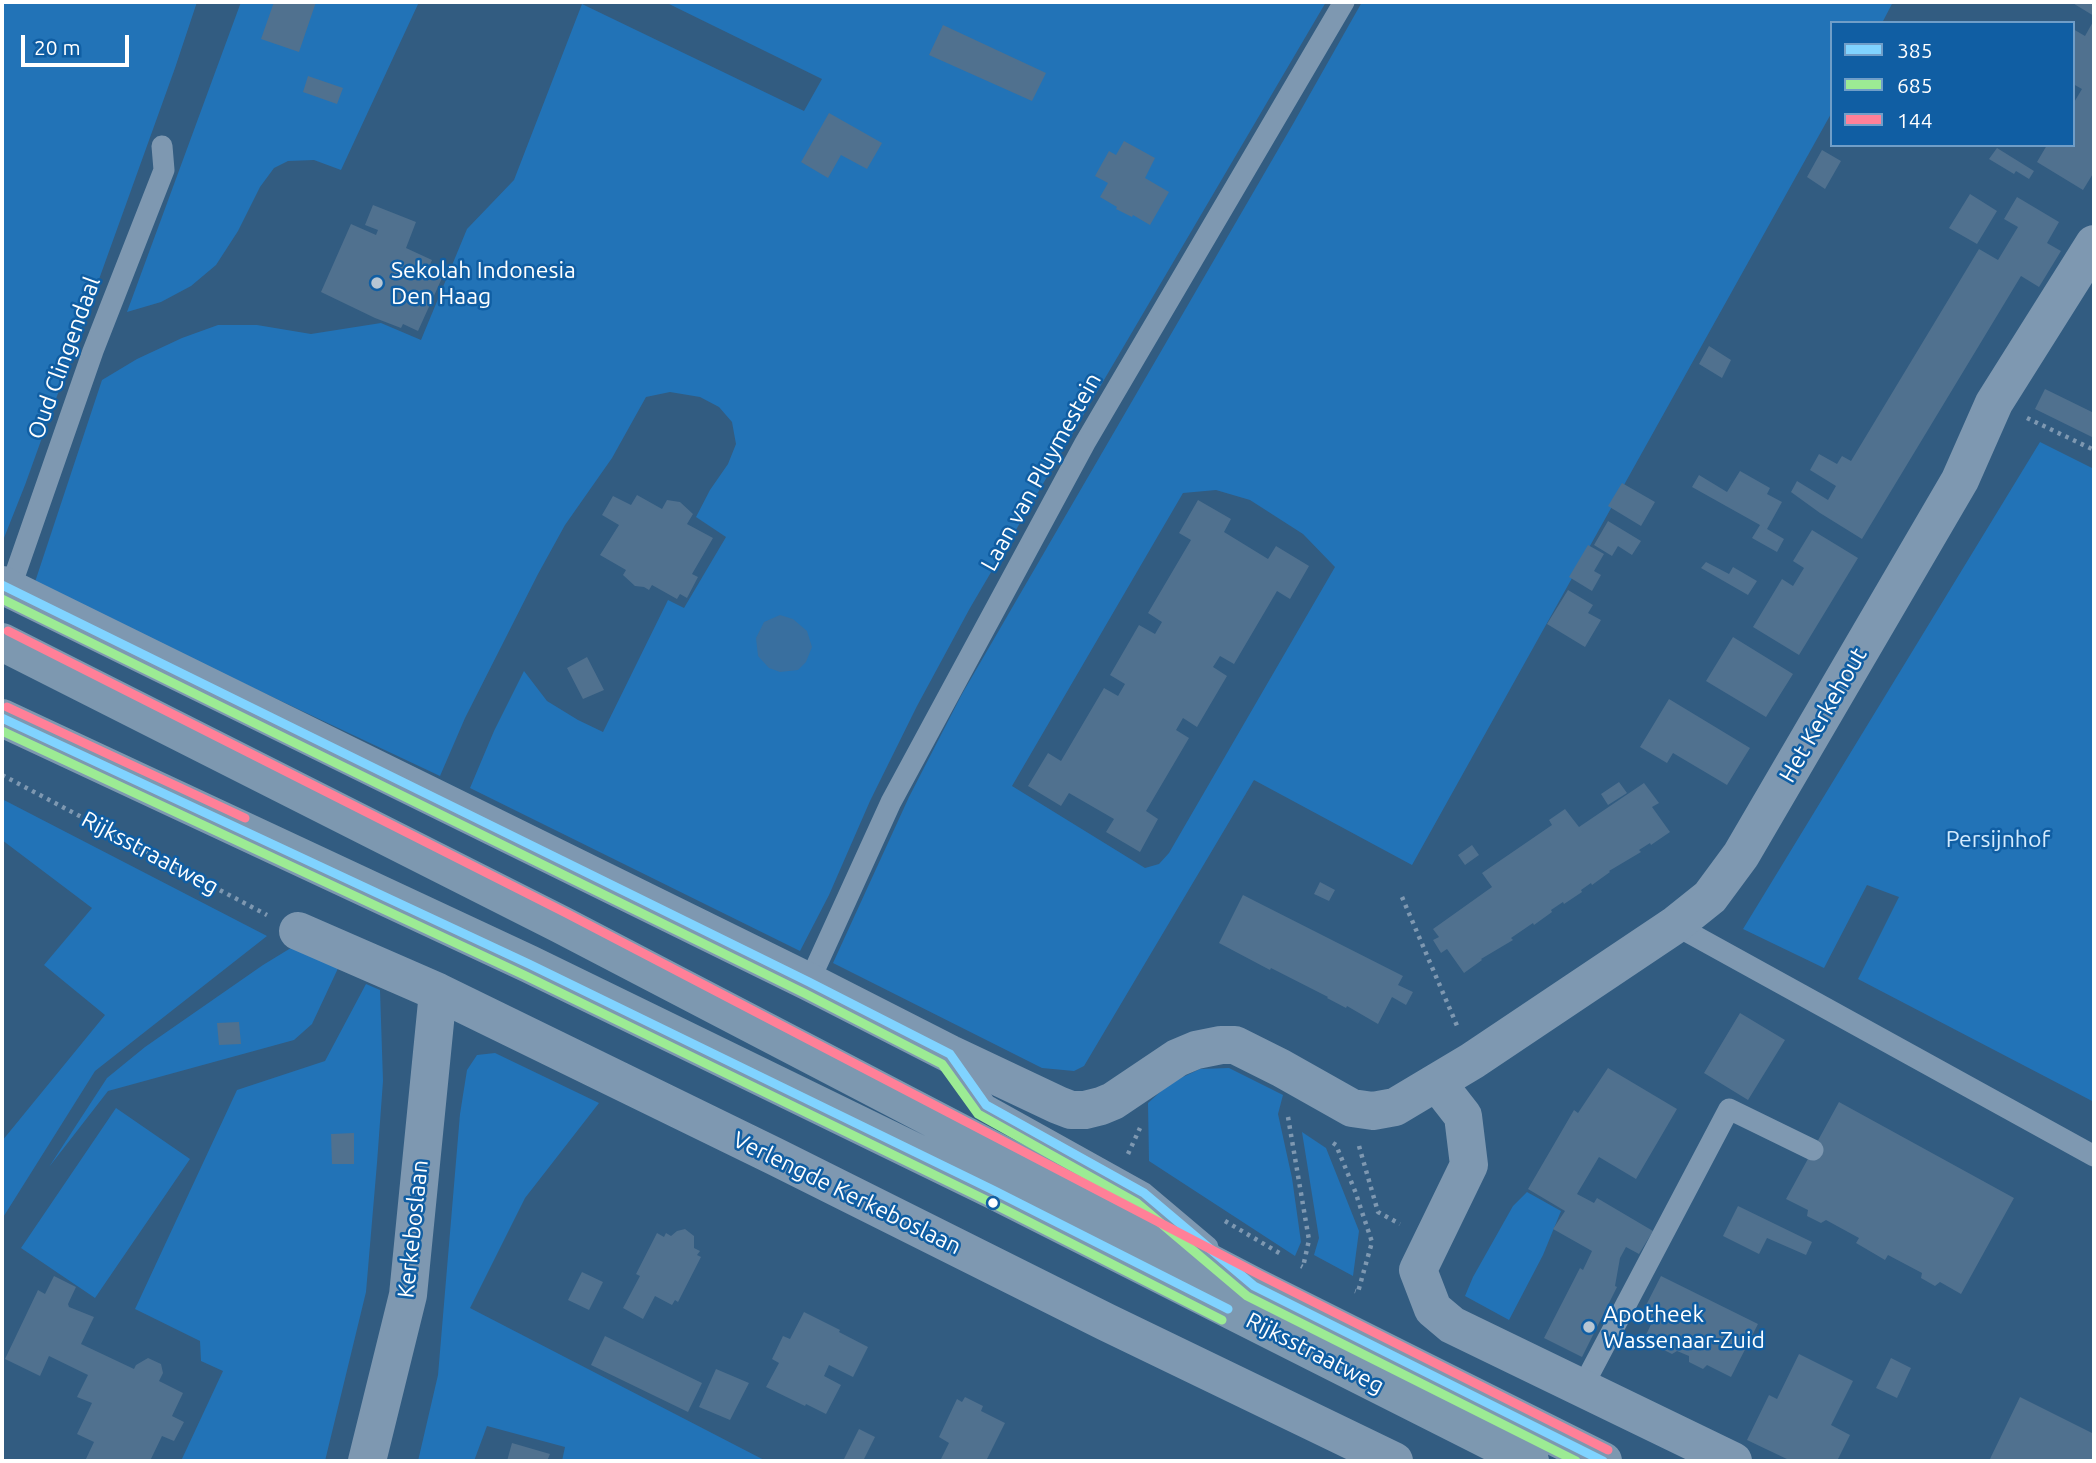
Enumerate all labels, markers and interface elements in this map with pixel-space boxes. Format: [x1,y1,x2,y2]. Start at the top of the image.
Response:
scale bar [24,21,133,65]
legend [1830,21,2075,147]
text: 20 m [34,35,81,59]
text: 385 [1897,38,1933,62]
text: 685 [1897,73,1933,97]
text: 144 [1897,108,1933,132]
place label: Sekolah Indonesia Den Haag [391,256,576,310]
street label: Oud Clingendaal [22,273,106,443]
marker: Sekolah Indonesia Den Haag [369,275,385,291]
street label: Laan van Pluymestein [975,368,1107,576]
street label: Het Kerkehout [1773,643,1873,787]
street label: Rijksstraatweg [77,805,223,901]
park label: Persijnhof [1946,825,2050,853]
street label: Verlengde Kerkeboslaan [728,1126,966,1260]
street label: Kerkeboslaan [392,1159,434,1299]
unlabelled marker [986,1196,1000,1210]
place label: Apotheek Wassenaar-Zuid [1603,1300,1765,1354]
street label: Rijksstraatweg [1241,1306,1389,1400]
marker: Apotheek Wassenaar-Zuid [1581,1319,1597,1335]

